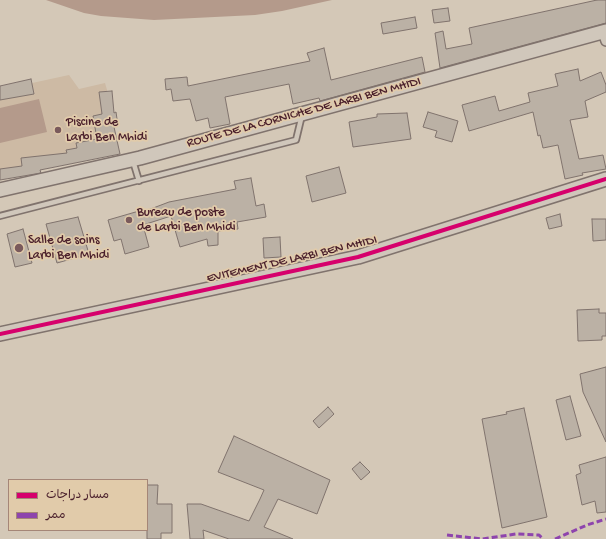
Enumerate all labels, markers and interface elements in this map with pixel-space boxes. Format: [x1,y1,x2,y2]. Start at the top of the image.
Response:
street label: ROUTE DE LA CORNICHE DE LARBI BEN MHIDI [185,74,423,152]
place label: Piscine de Larbi Ben Mhidi [66,115,147,146]
marker: Piscine de Larbi Ben Mhidi [53,125,63,135]
place label: Bureau de poste de Larbi Ben Mhidi [137,205,236,236]
marker: Bureau de poste de Larbi Ben Mhidi [124,215,134,225]
place label: Salle de soins Larbi Ben Mhidi [28,233,109,264]
street label: EVITEMENT DE LARBI BEN MHIDI [205,233,379,287]
marker: Salle de soins Larbi Ben Mhidi [13,242,25,254]
legend [8,479,148,531]
text: مسار دراجات [46,489,109,503]
text: ممر [46,509,65,523]

